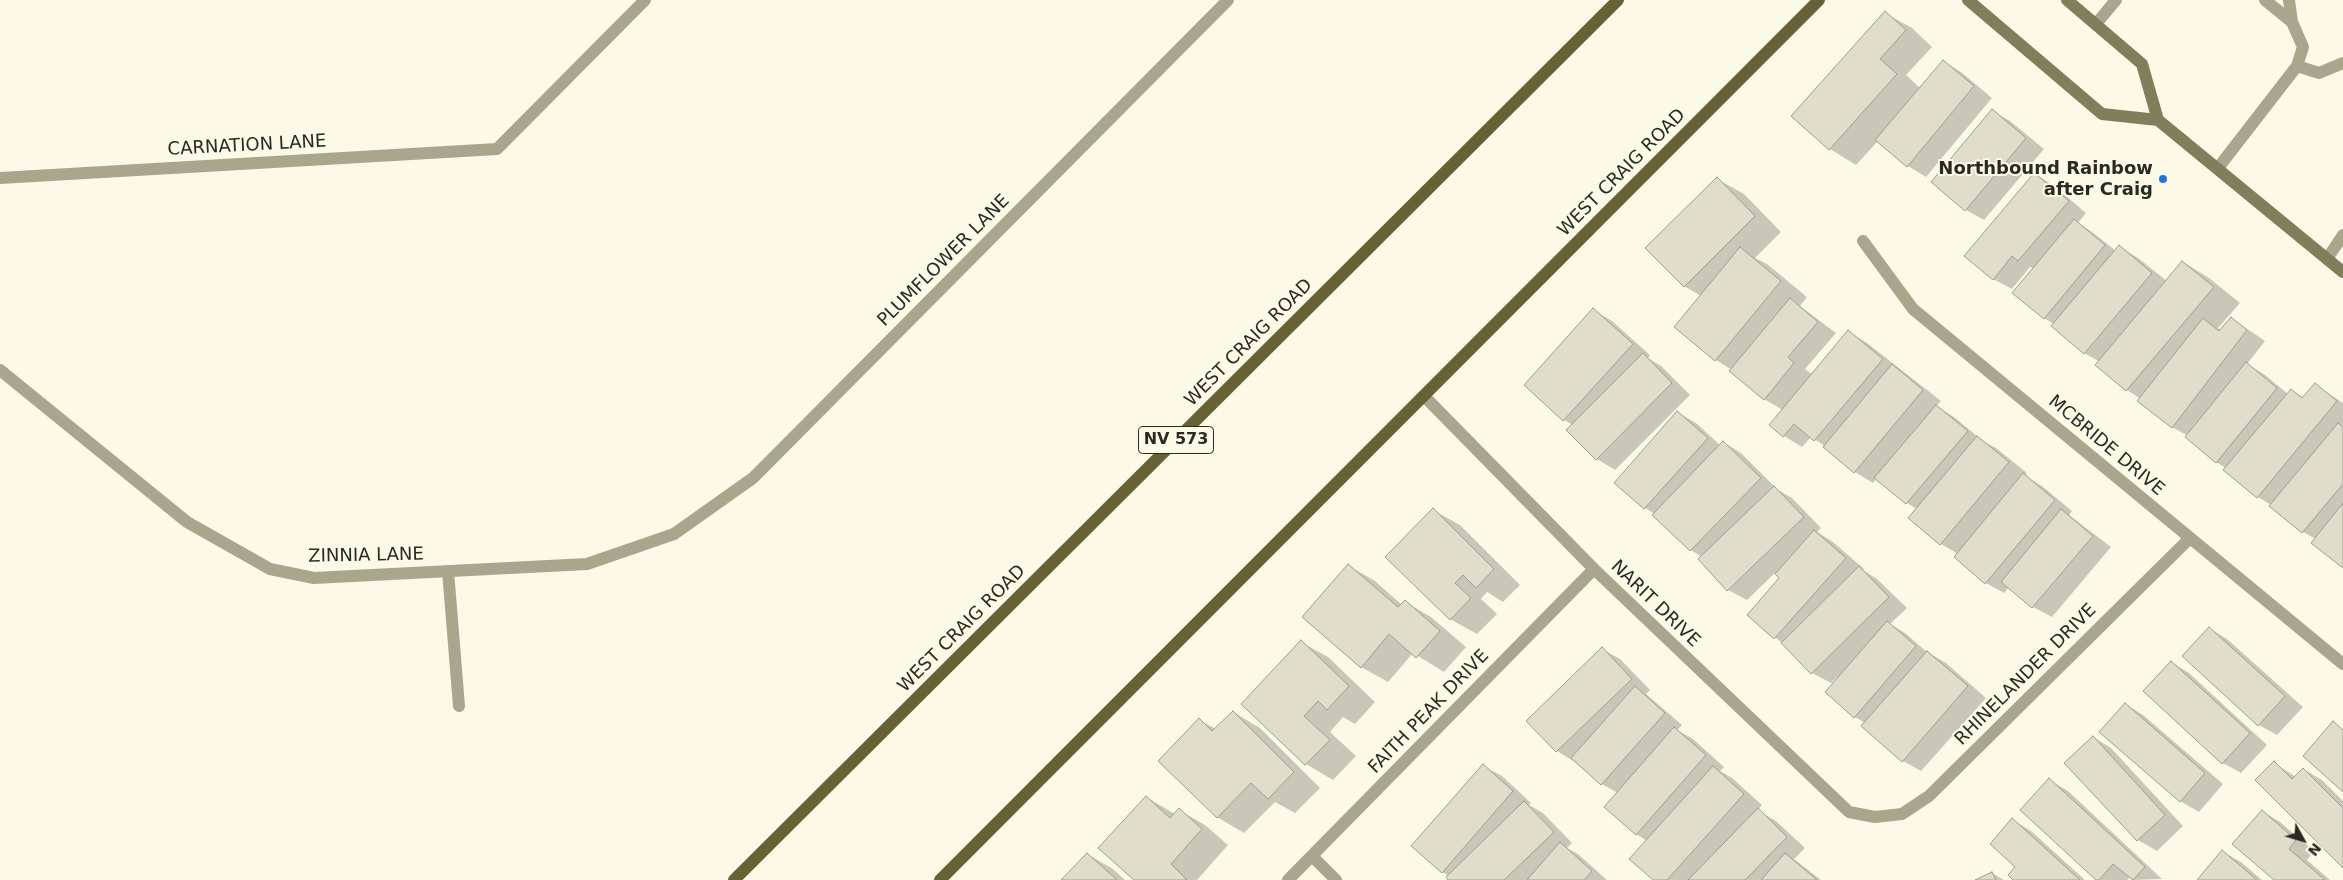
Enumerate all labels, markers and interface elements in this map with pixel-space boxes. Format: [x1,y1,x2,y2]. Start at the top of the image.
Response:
street label: WEST CRAIG ROAD [1554,105,1690,241]
street label: CARNATION LANE [167,131,327,161]
place label: Northbound Rainbow after Craig [1938,158,2153,200]
marker: Northbound Rainbow after Craig [2157,173,2169,185]
street label: PLUMFLOWER LANE [874,191,1014,331]
street label: WEST CRAIG ROAD [1181,275,1317,411]
street label: MCBRIDE DRIVE [2044,391,2168,501]
road number: NV 573 [1138,426,1214,454]
street label: ZINNIA LANE [308,544,424,568]
street label: NARIT DRIVE [1606,556,1704,652]
street label: WEST CRAIG ROAD [894,561,1030,697]
street label: RHINELANDER DRIVE [1951,600,2101,750]
street label: FAITH PEAK DRIVE [1364,646,1494,778]
north arrow [2278,815,2328,865]
text: N [2305,840,2325,859]

